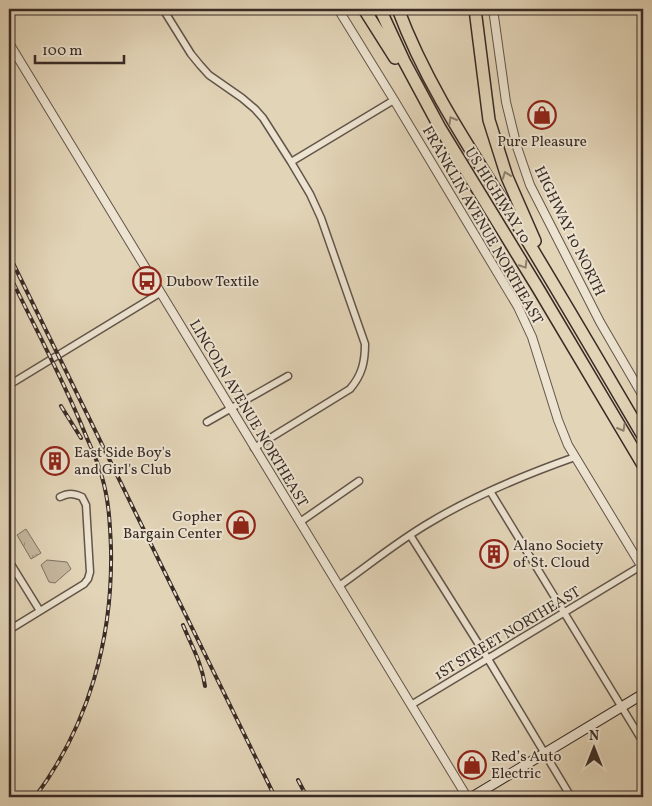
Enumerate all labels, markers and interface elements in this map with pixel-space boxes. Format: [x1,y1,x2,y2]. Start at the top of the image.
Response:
scale bar [35,32,124,64]
text: 100 m [42,41,82,62]
shop icon: Pure Pleasure [527,100,557,130]
one-way arrow [449,117,459,126]
street label: FRANKLIN AVENUE NORTHEAST [416,123,547,329]
place label: Pure Pleasure [497,132,587,153]
street label: US HIGHWAY 10 [459,144,535,248]
street label: HIGHWAY 10 NORTH [528,163,609,300]
one-way arrow [502,172,512,180]
one-way arrow [517,259,527,268]
bus stop icon: Dubow Textile [132,266,162,296]
place label: Dubow Textile [166,272,259,293]
street label: LINCOLN AVENUE NORTHEAST [183,316,312,512]
one-way arrow [615,422,625,431]
place label: East Side Boy's and Girl's Club [74,443,171,481]
building icon: East Side Boy's and Girl's Club [40,446,70,476]
place label: Gopher Bargain Center [123,507,222,545]
shop icon: Gopher Bargain Center [226,510,256,540]
place label: Alano Society of St. Cloud [513,536,603,574]
building icon: Alano Society of St. Cloud [479,539,509,569]
street label: 1ST STREET NORTHEAST [431,582,585,686]
north arrow [570,724,620,774]
text: N [589,727,599,746]
place label: Red’s Auto Electric [491,747,561,785]
shop icon: Red’s Auto Electric [457,750,487,780]

